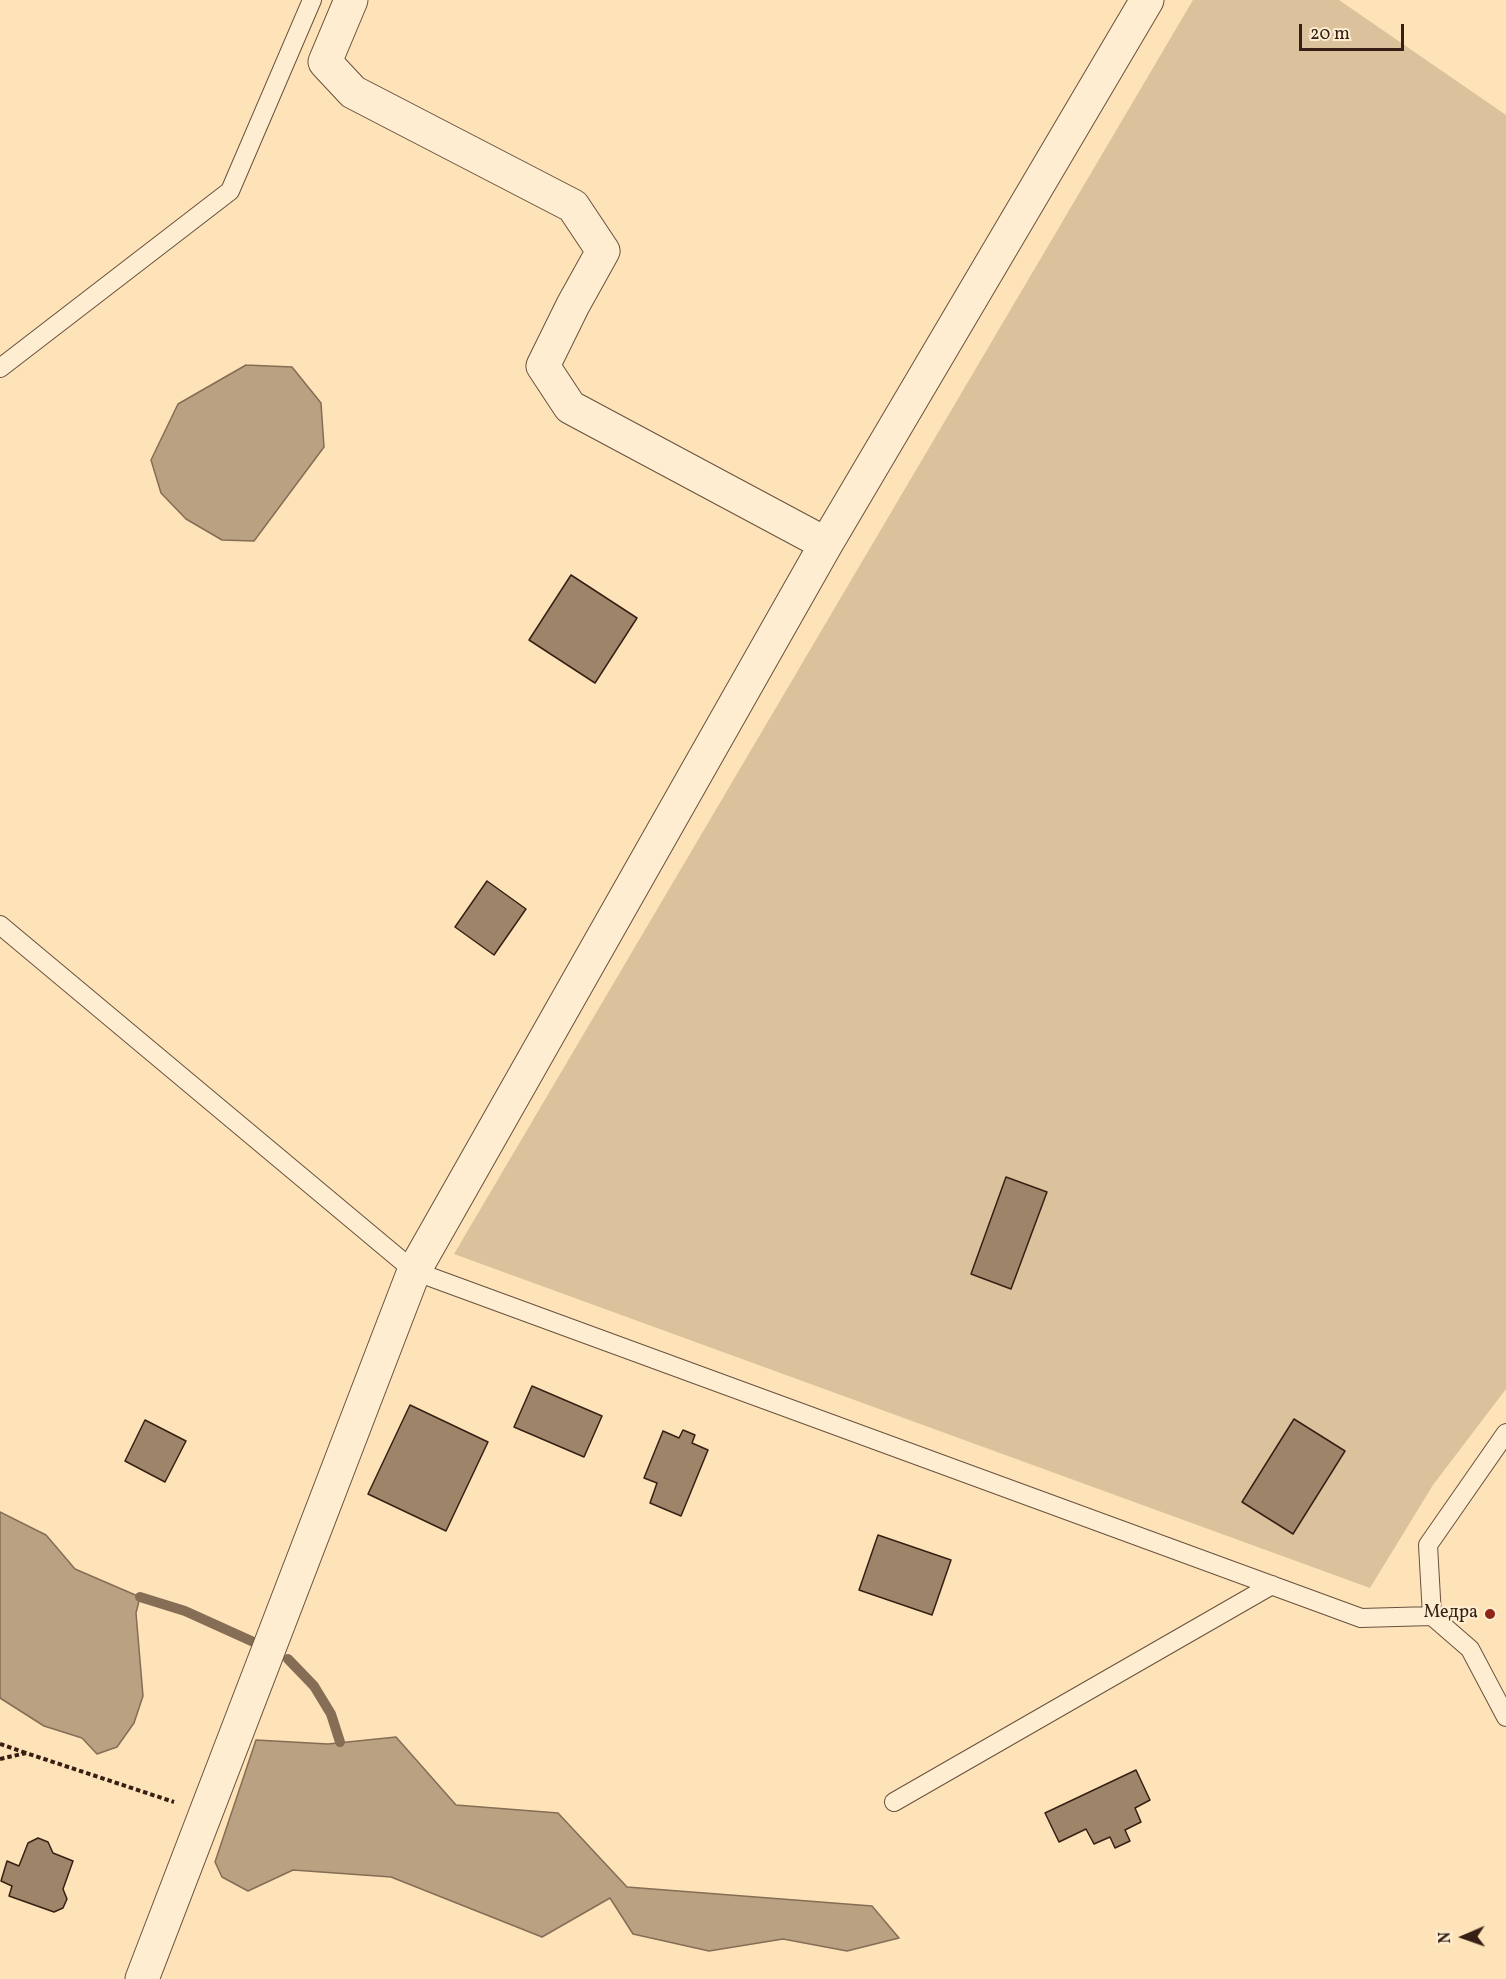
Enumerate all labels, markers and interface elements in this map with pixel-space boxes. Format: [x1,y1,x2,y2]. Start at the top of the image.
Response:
scale bar [1302,12,1407,50]
text: 20 m [1310,22,1350,47]
place label: Медра [1424,1603,1478,1625]
marker: Медра [1483,1607,1497,1621]
north arrow [1434,1907,1494,1967]
text: N [1435,1931,1457,1944]

